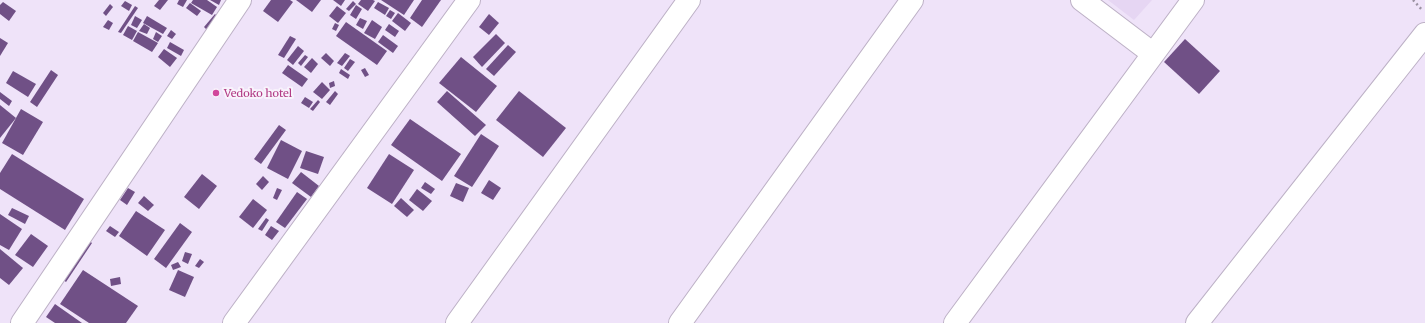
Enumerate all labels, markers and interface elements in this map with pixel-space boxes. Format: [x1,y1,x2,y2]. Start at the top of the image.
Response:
place label: Vedoko hotel [223,86,293,100]
marker: Vedoko hotel [211,88,221,98]

